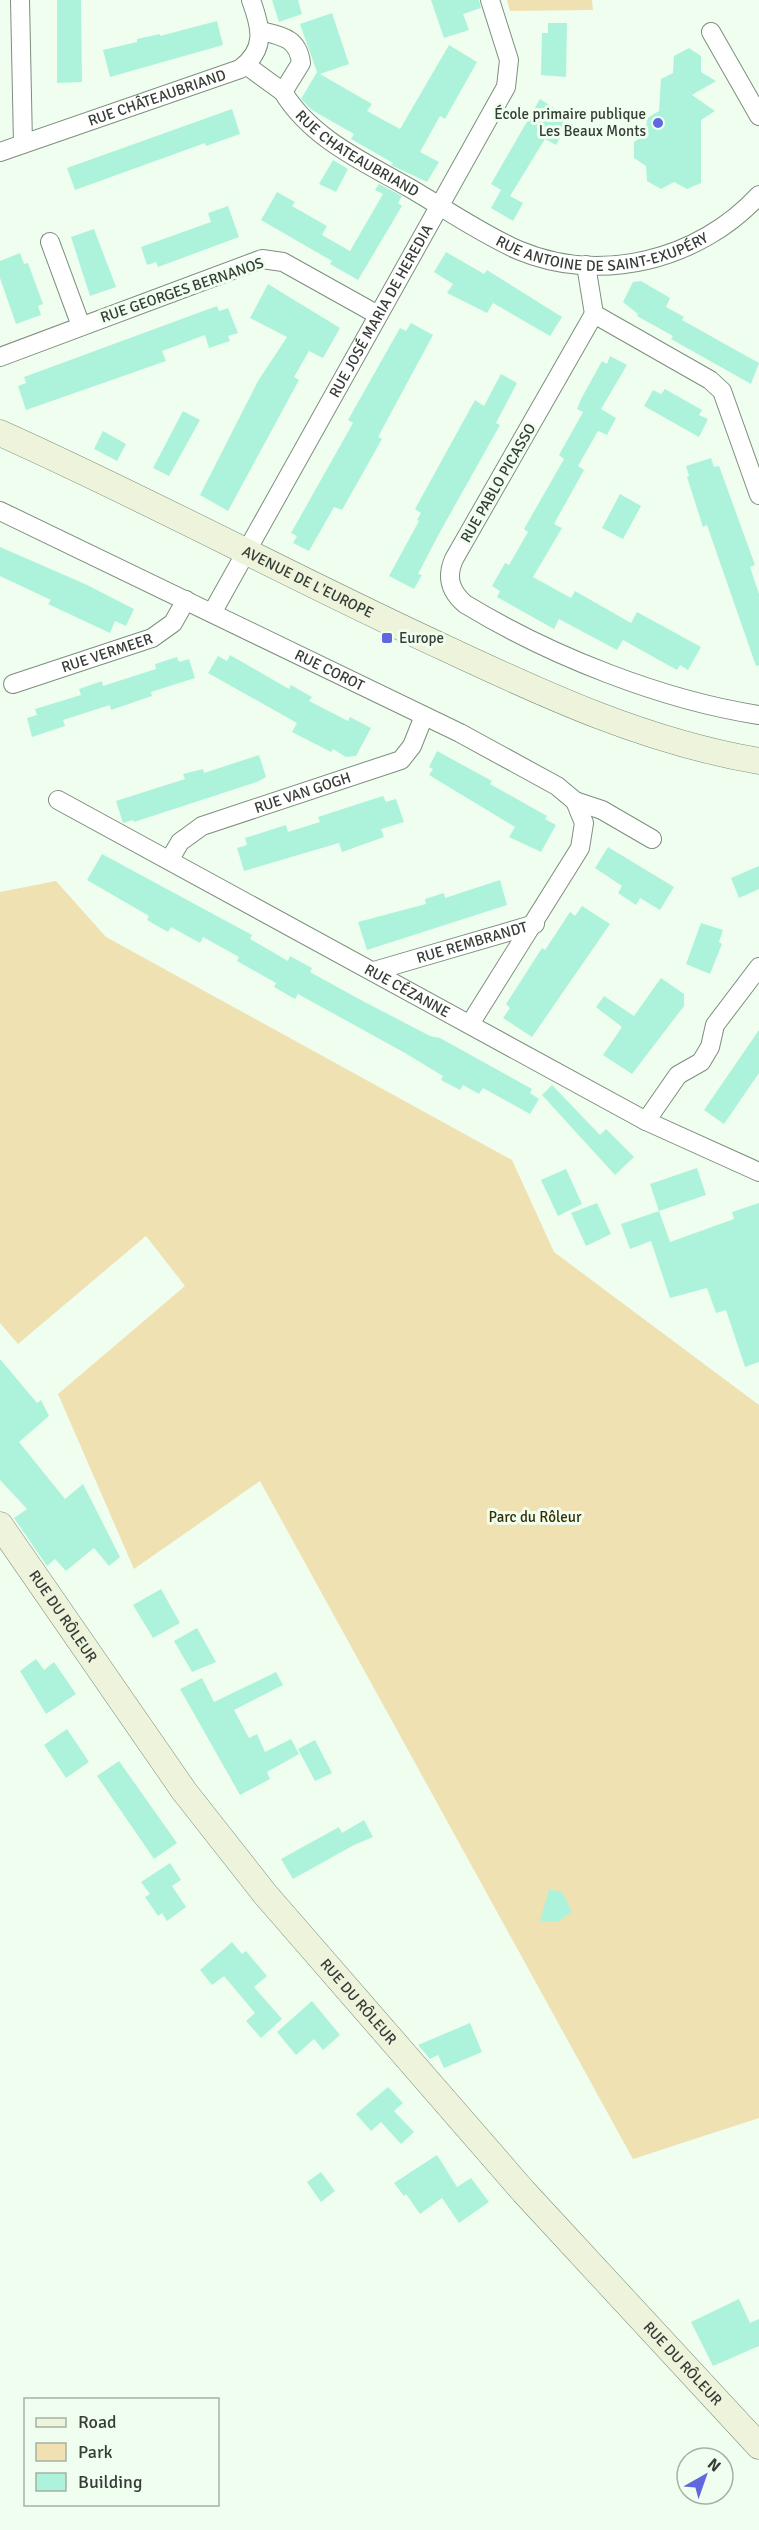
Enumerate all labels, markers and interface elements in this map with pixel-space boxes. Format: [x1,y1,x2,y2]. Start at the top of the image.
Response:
street label: RUE CHÂTEAUBRIAND [86,66,228,130]
place label: École primaire publique Les Beaux Monts [494,104,646,140]
street label: RUE CHATEAUBRIAND [292,107,422,200]
marker: École primaire publique Les Beaux Monts [651,116,665,130]
street label: RUE JOSÉ MARIA DE HEREDIA [325,221,436,401]
street label: RUE ANTOINE DE SAINT-EXUPÉRY [492,226,712,244]
text: RUE ANTOINE DE SAINT-EXUPÉRY [493,228,711,275]
street label: RUE GEORGES BERNANOS [98,254,266,326]
street label: RUE PABLO PICASSO [457,420,540,546]
street label: AVENUE DE L'EUROPE [239,542,376,622]
street label: RUE VERMEER [59,629,155,676]
place label: Europe [399,629,444,647]
marker: Europe [380,631,394,645]
street label: RUE COROT [292,646,368,695]
street label: RUE VAN GOGH [252,768,353,817]
street label: RUE REMBRANDT [414,918,530,967]
street label: RUE CÉZANNE [361,960,453,1021]
park label: Parc du Rôleur [489,1508,582,1526]
street label: RUE DU RÔLEUR [25,1567,101,1666]
street label: RUE DU RÔLEUR [316,1955,401,2048]
street label: RUE DU RÔLEUR [640,2318,726,2409]
legend [24,2398,219,2506]
text: Road [78,2411,117,2433]
text: Park [78,2441,113,2463]
north arrow [675,2446,735,2506]
text: N [703,2454,725,2477]
text: Building [78,2471,142,2493]

